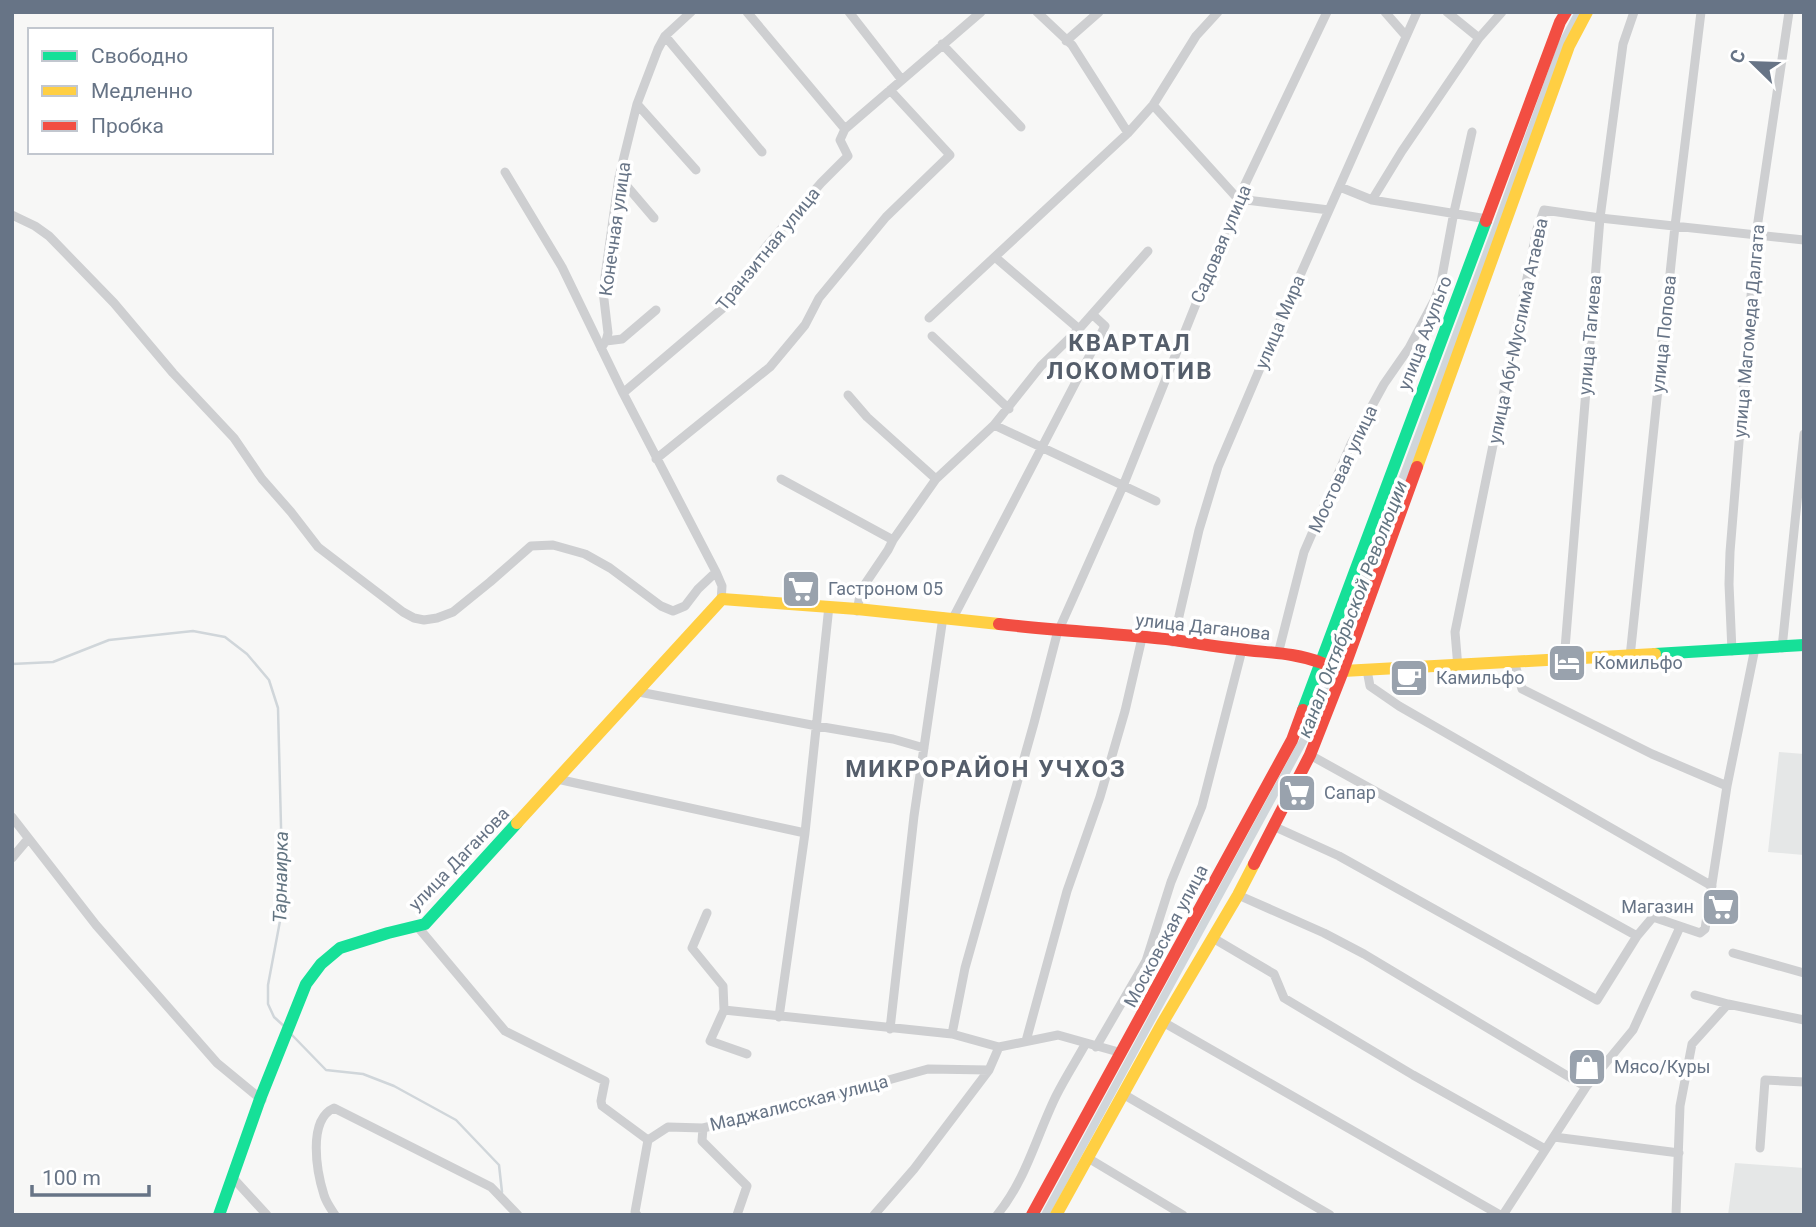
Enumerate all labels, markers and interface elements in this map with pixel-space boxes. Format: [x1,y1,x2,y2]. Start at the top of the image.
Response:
legend [28,28,273,154]
north arrow [1718,28,1788,98]
text: Свободно [91,44,188,68]
text: С [1725,46,1751,67]
text: Медленно [91,79,193,103]
text: Пробка [91,114,164,138]
street label: Конечная улица [595,161,634,297]
street label: Садовая улица [1186,181,1255,306]
street label: Транзитная улица [712,183,824,314]
street label: улица Абу-Муслима Атаева [1483,216,1552,446]
street label: улица Магомеда Далгата [1729,223,1768,439]
street label: улица Мира [1250,272,1309,372]
street label: улица Ахульго [1393,273,1456,393]
street label: улица Тагиева [1574,274,1605,396]
street label: улица Попова [1647,274,1680,394]
district label: КВАРТАЛ ЛОКОМОТИВ [1047,329,1213,385]
street label: Мостовая улица [1304,402,1381,536]
water label: канал Октябрьской Революции [1293,477,1412,741]
supermarket icon: Гастроном 05 [780,568,822,610]
place label: Гастроном 05 [828,578,943,599]
street label: улица Даганова [1135,609,1271,644]
hotel icon: Комильфо [1546,642,1588,684]
place label: Комильфо [1594,652,1683,673]
cafe icon: Камильфо [1388,657,1430,699]
place label: Камильфо [1436,667,1525,688]
district label: МИКРОРАЙОН УЧХОЗ [845,755,1127,783]
supermarket icon: Сапар [1276,772,1318,814]
place label: Сапар [1324,782,1376,803]
street label: улица Даганова [404,803,513,915]
water label: Тарнаирка [268,831,293,923]
street label: Московская улица [1119,861,1212,1011]
supermarket icon: Магазин [1700,886,1742,928]
place label: Магазин [1621,896,1694,917]
shop icon: Мясо/Куры [1566,1046,1608,1088]
place label: Мясо/Куры [1614,1056,1711,1077]
street label: Маджалисская улица [708,1070,890,1135]
scale bar [32,1154,149,1198]
text: 100 m [42,1166,101,1190]

